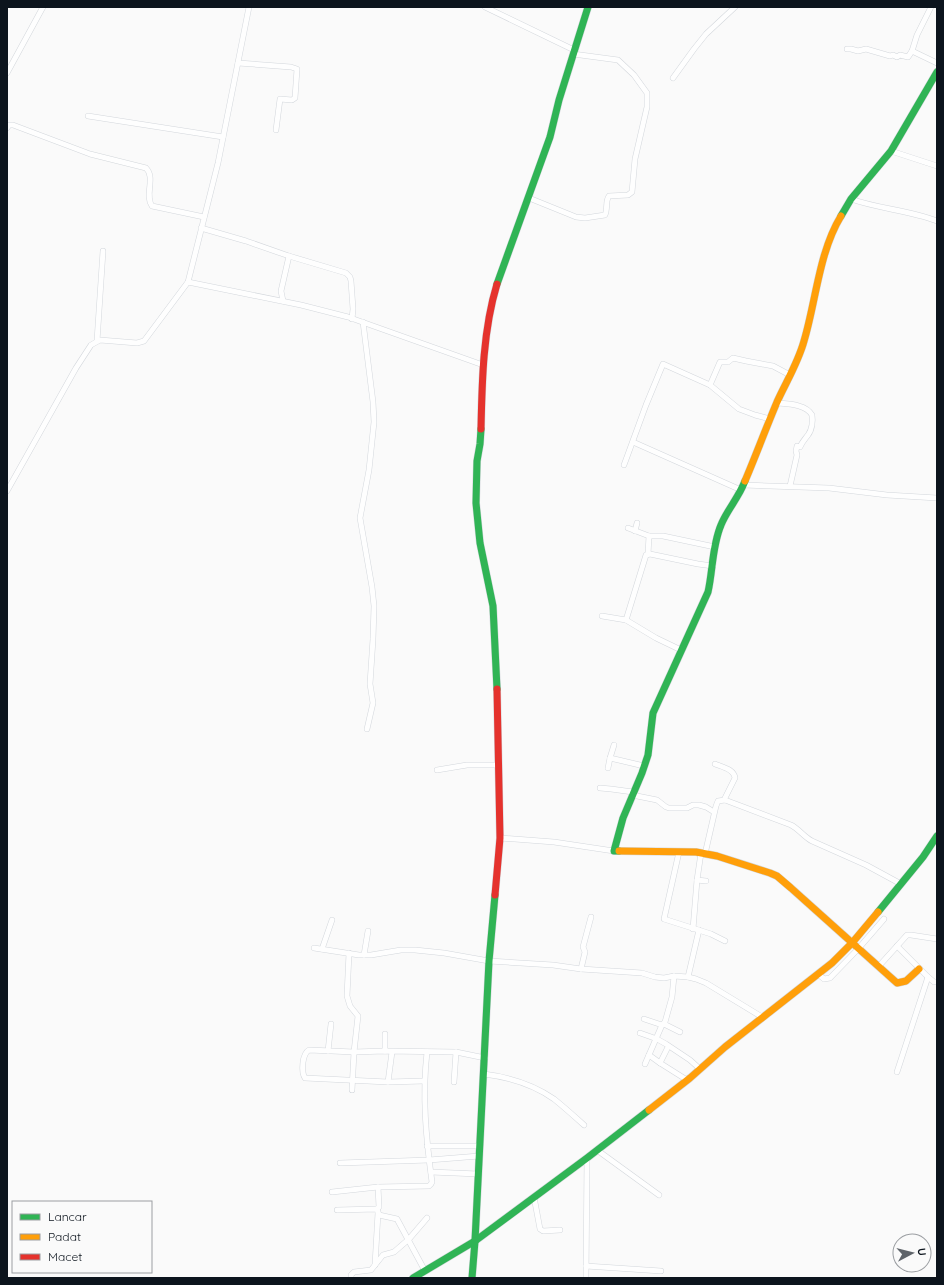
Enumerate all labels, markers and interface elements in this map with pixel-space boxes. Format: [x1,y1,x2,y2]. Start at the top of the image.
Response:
legend [12,1201,152,1273]
text: Lancar [48,1209,87,1224]
text: Padat [48,1229,81,1244]
north arrow [892,1233,932,1273]
text: U [915,1247,929,1256]
text: Macet [48,1249,82,1264]

